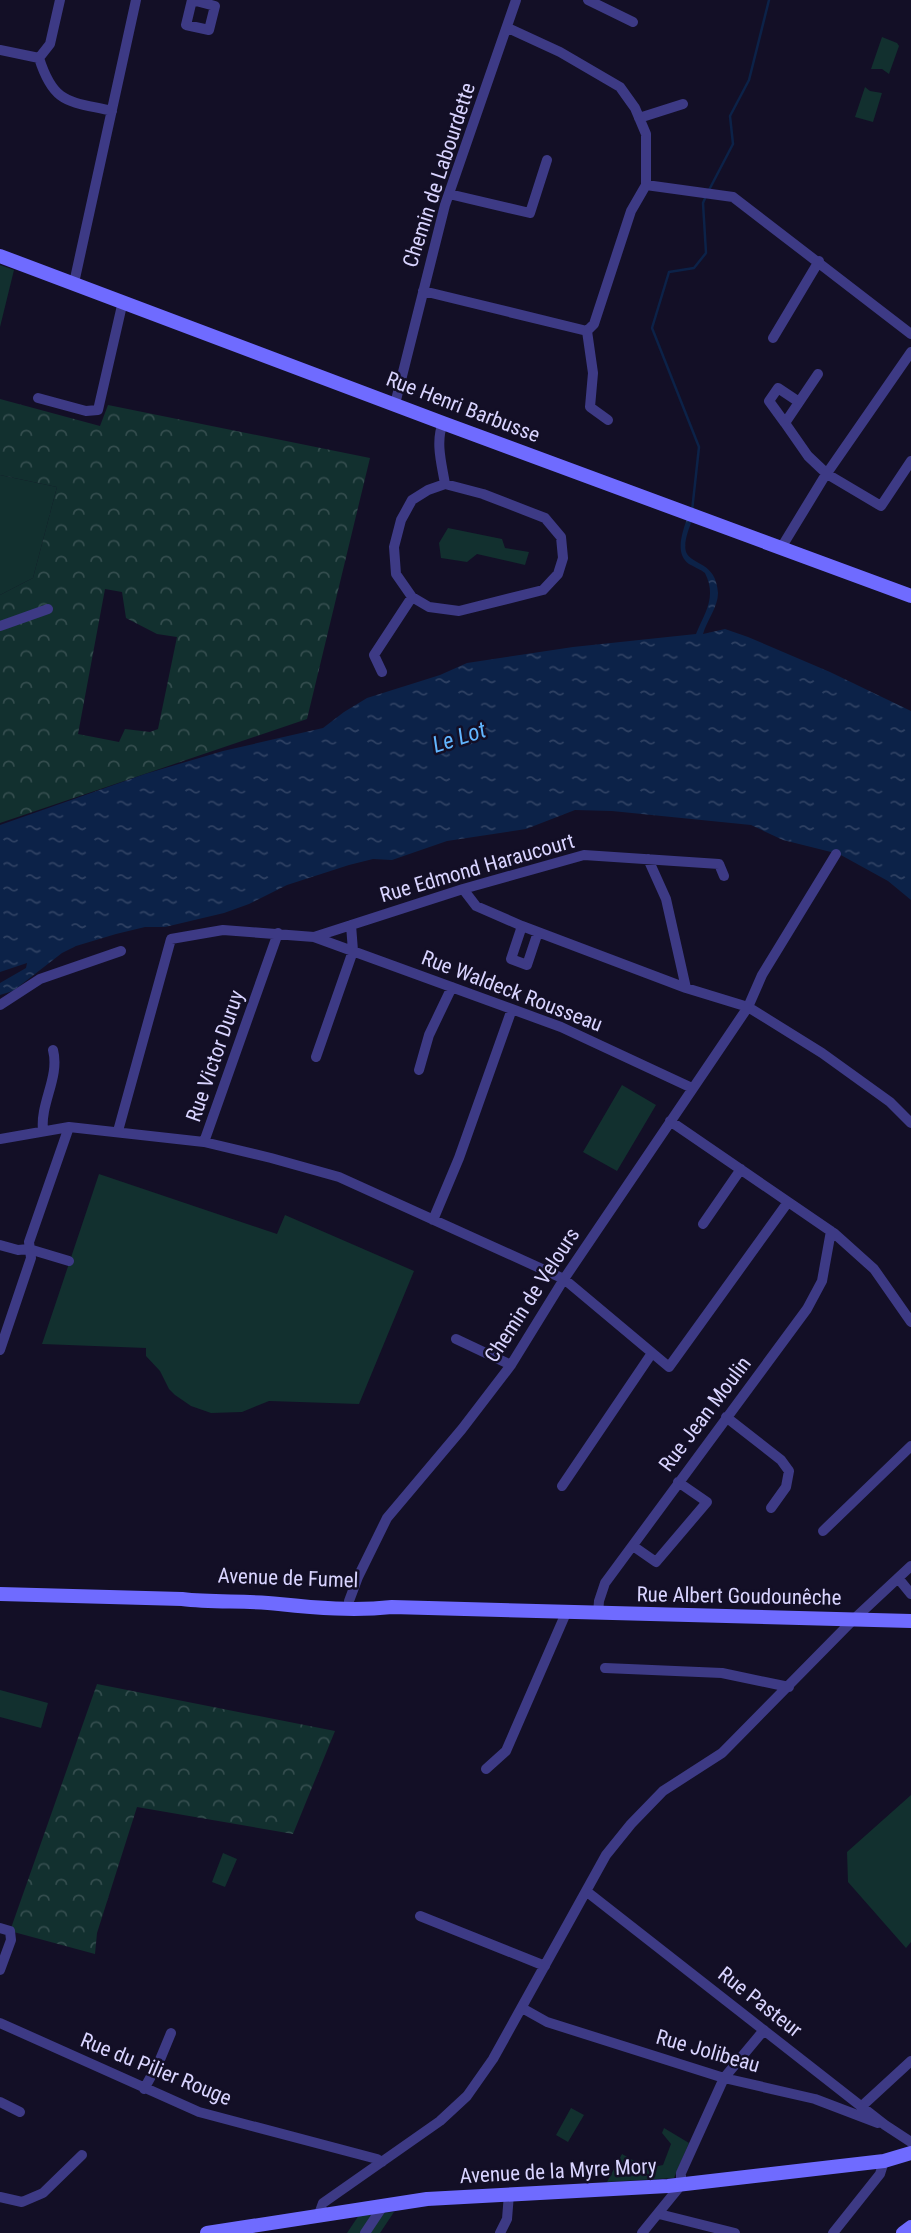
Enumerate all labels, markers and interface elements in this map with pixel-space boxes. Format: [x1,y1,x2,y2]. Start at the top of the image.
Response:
street label: Chemin de Labourdette [398,80,480,270]
street label: Rue Henri Barbusse [383,367,543,447]
water label: Le Lot [429,716,490,759]
street label: Rue Edmond Haraucourt [377,829,577,907]
street label: Rue Waldeck Rousseau [418,945,606,1037]
street label: Rue Victor Duruy [181,987,249,1125]
street label: Chemin de Velours [480,1223,584,1367]
street label: Rue Jean Moulin [654,1352,756,1476]
street label: Avenue de Fumel [217,1564,359,1592]
street label: Rue Albert Goudounêche [636,1582,842,1610]
street label: Rue Pasteur [713,1962,807,2042]
street label: Rue Jolibeau [653,2025,763,2077]
street label: Rue du Pilier Rouge [77,2028,235,2110]
street label: Avenue de la Myre Mory [459,2154,657,2188]

